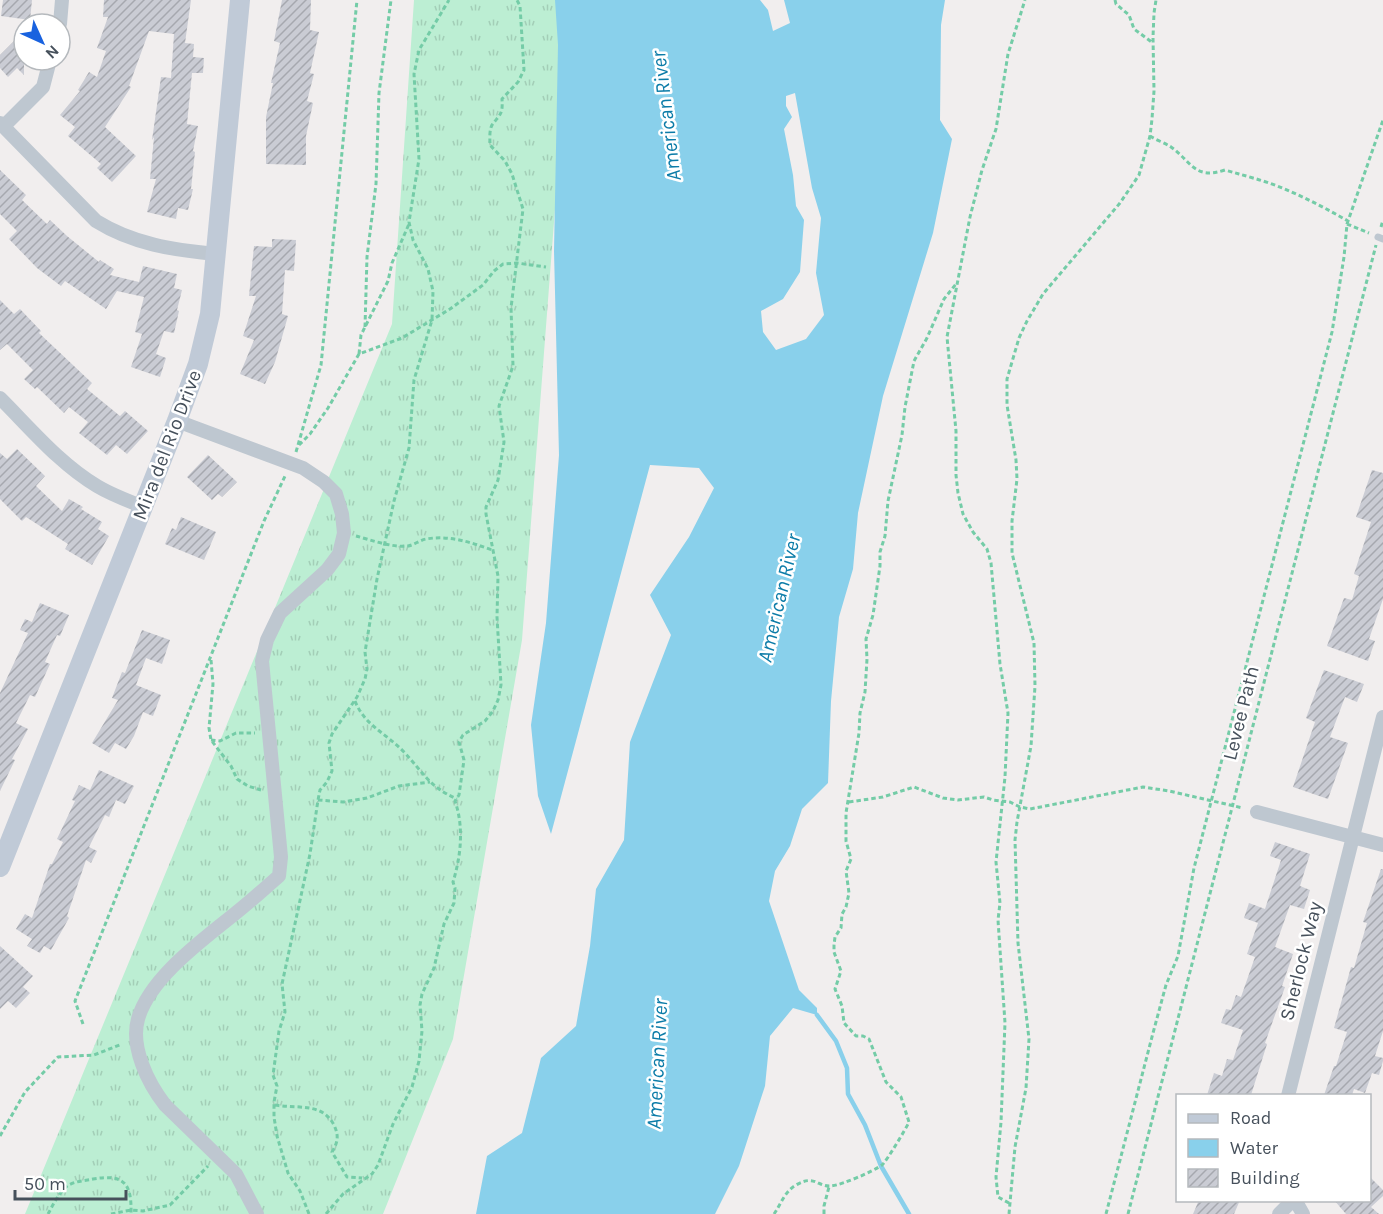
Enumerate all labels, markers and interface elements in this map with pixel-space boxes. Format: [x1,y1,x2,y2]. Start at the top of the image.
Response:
north arrow [12,12,72,72]
text: N [41,41,63,63]
water label: American River [646,49,686,182]
street label: Mira del Rio Drive [128,367,206,523]
water label: American River [753,531,806,665]
street label: Levee Path [1218,663,1264,763]
street label: Sherlock Way [1275,899,1327,1023]
water label: American River [642,997,672,1130]
legend [1176,1094,1371,1202]
text: Road [1230,1107,1271,1129]
text: Water [1230,1137,1278,1159]
scale bar [15,1163,126,1201]
text: Building [1230,1167,1300,1189]
text: 50 m [24,1173,66,1195]

